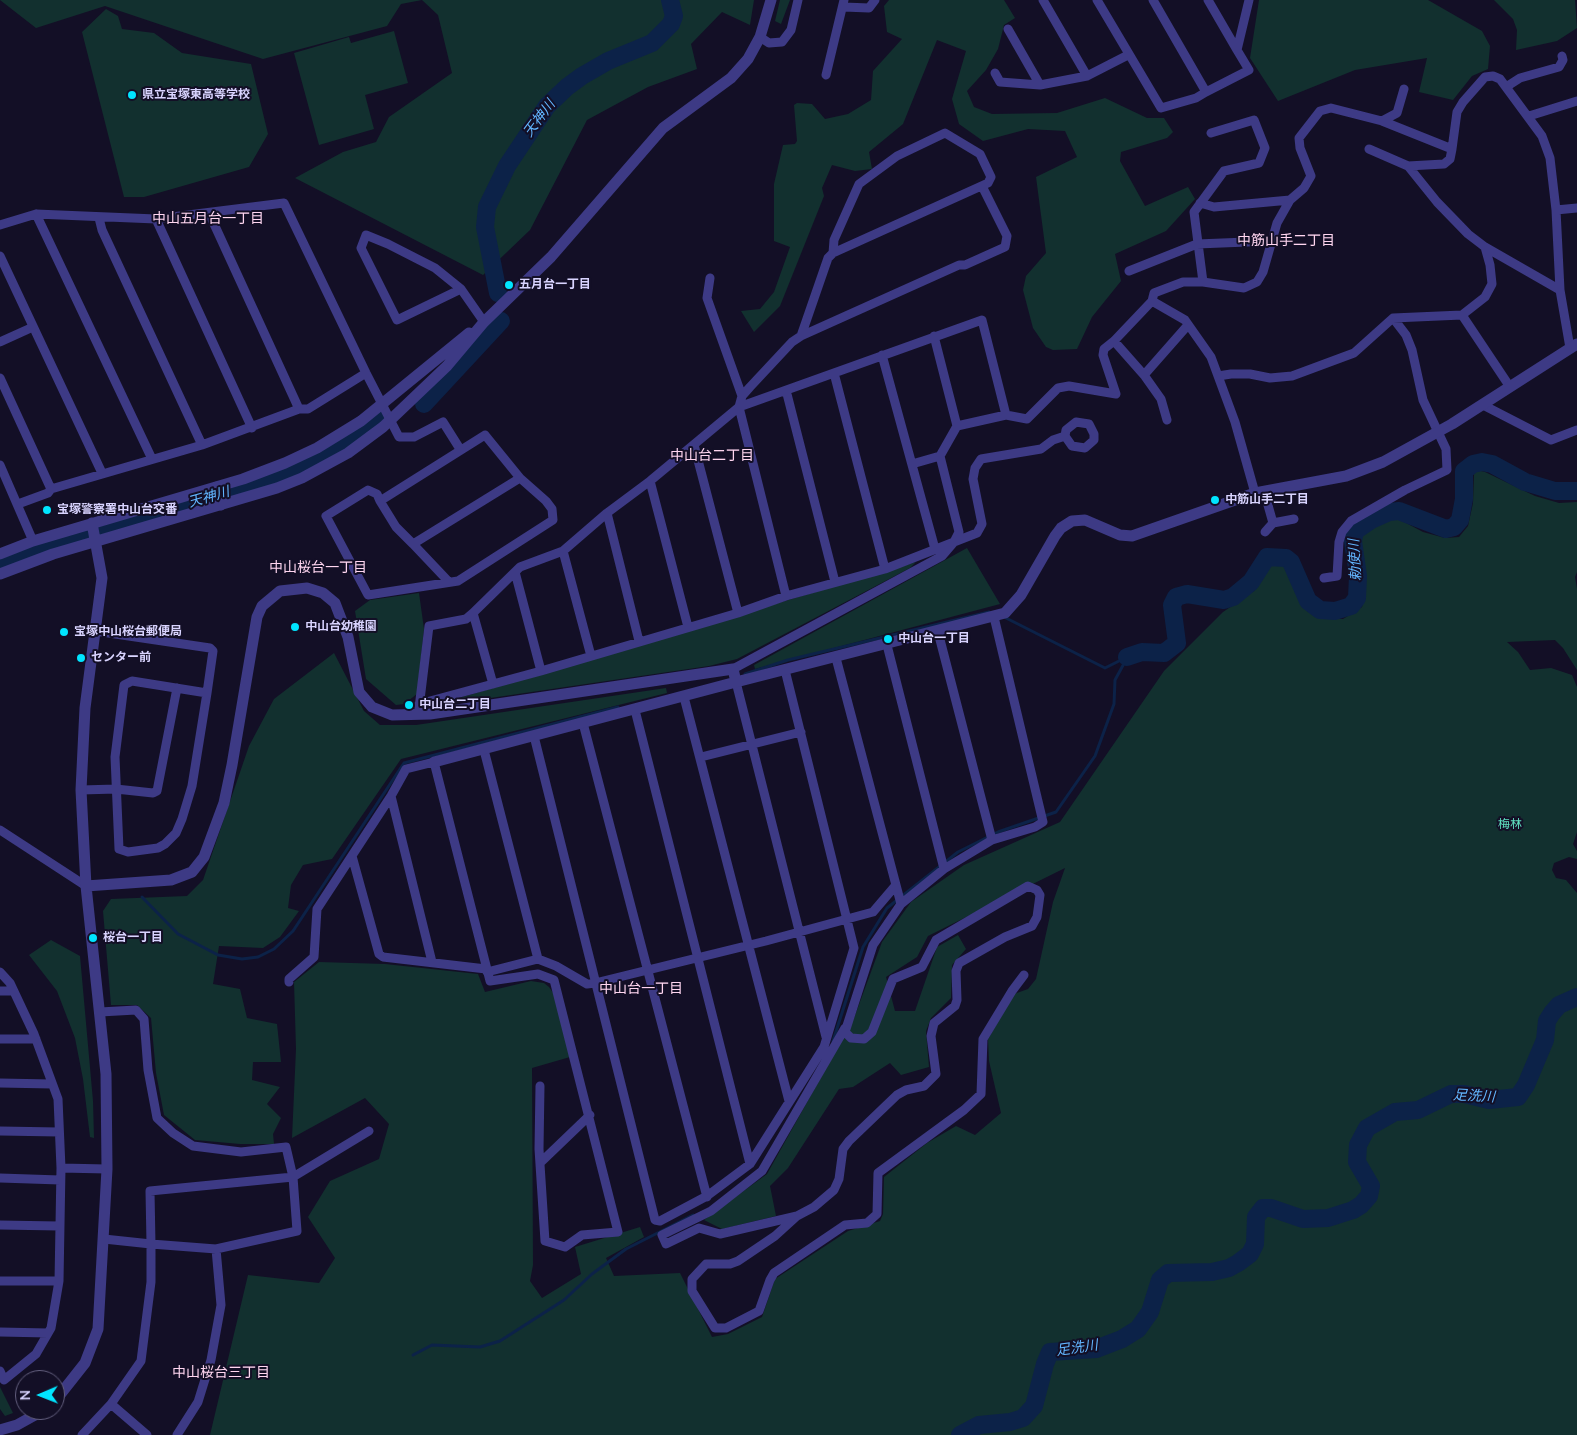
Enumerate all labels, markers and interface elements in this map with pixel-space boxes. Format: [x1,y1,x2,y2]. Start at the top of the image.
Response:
place label: 県立宝塚東高等学校 [142,88,250,102]
marker: 県立宝塚東高等学校 [126,89,138,101]
water label: 天神川 [521,97,559,141]
district label: 中山五月台一丁目 [152,212,264,228]
district label: 中筋山手二丁目 [1237,234,1335,250]
place label: 五月台一丁目 [519,278,591,292]
marker: 五月台一丁目 [503,279,515,291]
district label: 中山台二丁目 [670,449,754,465]
water label: 天神川 [186,484,232,512]
place label: 中筋山手二丁目 [1225,493,1309,507]
marker: 中筋山手二丁目 [1209,494,1221,506]
place label: 宝塚警察署中山台交番 [57,503,177,517]
marker: 宝塚警察署中山台交番 [41,504,53,516]
water label: 勅使川 [1347,539,1365,581]
district label: 中山桜台一丁目 [269,561,367,577]
place label: 中山台幼稚園 [305,620,377,634]
marker: 中山台幼稚園 [289,621,301,633]
place label: 宝塚中山桜台郵便局 [74,625,182,639]
marker: 宝塚中山桜台郵便局 [58,626,70,638]
place label: 中山台一丁目 [898,632,970,646]
marker: 中山台一丁目 [882,633,894,645]
place label: センター前 [91,651,151,665]
marker: センター前 [75,652,87,664]
place label: 中山台二丁目 [419,698,491,712]
marker: 中山台二丁目 [403,699,415,711]
park label: 梅林 [1498,818,1522,832]
place label: 桜台一丁目 [103,931,163,945]
marker: 桜台一丁目 [87,932,99,944]
district label: 中山台一丁目 [599,982,683,998]
water label: 足洗川 [1453,1088,1495,1106]
water label: 足洗川 [1055,1338,1099,1360]
district label: 中山桜台三丁目 [172,1366,270,1382]
north arrow [15,1370,65,1420]
text: N [16,1390,35,1401]

